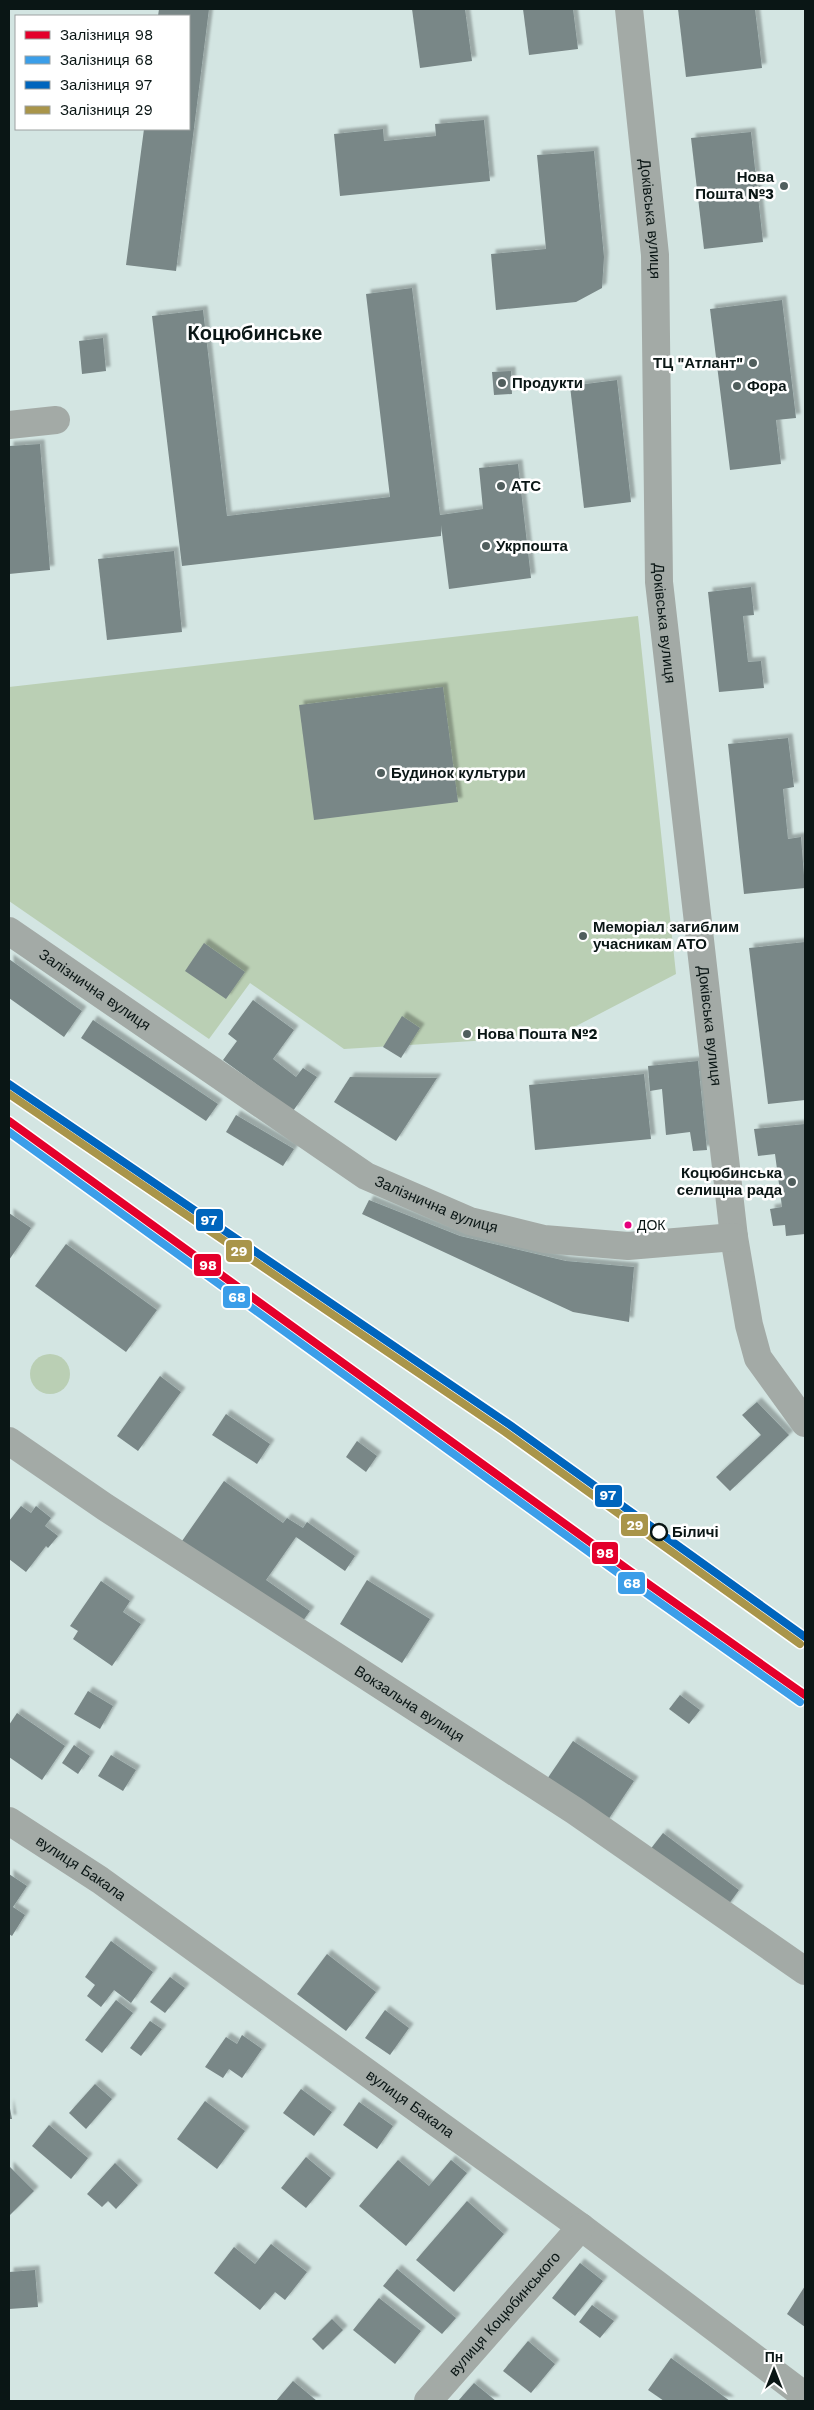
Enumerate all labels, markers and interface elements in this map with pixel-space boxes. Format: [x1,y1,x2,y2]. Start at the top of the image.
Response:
legend [15,15,190,130]
text: Залізниця 98 [60,26,153,44]
text: Залізниця 68 [60,51,153,69]
text: Залізниця 97 [60,76,152,94]
text: Залізниця 29 [60,101,153,119]
street label: Доківська вулиця [636,158,664,279]
place label: Нова Пошта №3 [695,168,775,203]
marker: Нова Пошта №3 [778,180,790,192]
district label: Коцюбинське [188,321,322,345]
place label: ТЦ "Атлант" [653,354,743,372]
marker: ТЦ "Атлант" [747,357,759,369]
place label: Продукти [512,374,583,392]
marker: Продукти [496,377,508,389]
place label: Фора [747,377,787,395]
marker: Фора [731,380,743,392]
place label: АТС [511,477,541,495]
marker: АТС [495,480,507,492]
place label: Укрпошта [496,537,569,555]
marker: Укрпошта [480,540,492,552]
street label: Доківська вулиця [650,563,680,684]
place label: Будинок культури [391,764,526,782]
marker: Будинок культури [375,767,387,779]
place label: Меморіал загиблим учасникам АТО [593,918,739,953]
marker: Меморіал загиблим учасникам АТО [577,930,589,942]
street label: Залізнична вулиця [35,945,154,1034]
street label: Доківська вулиця [694,965,726,1087]
place label: Нова Пошта №2 [477,1025,598,1043]
marker: Нова Пошта №2 [461,1028,473,1040]
place label: Коцюбинська селищна рада [677,1164,783,1199]
street label: Залізнична вулиця [372,1172,500,1236]
marker: Коцюбинська селищна рада [786,1176,798,1188]
line badge: 97 [195,1208,224,1232]
text: 97 [201,1212,218,1228]
place label: ДОК [637,1217,666,1233]
marker: ДОК [623,1220,633,1230]
line badge: 29 [225,1239,253,1263]
text: 29 [231,1243,247,1259]
line badge: 98 [193,1253,222,1277]
text: 98 [199,1257,217,1273]
line badge: 68 [222,1285,251,1309]
text: 68 [228,1289,246,1305]
line badge: 97 [594,1484,623,1508]
text: 97 [600,1487,617,1503]
line badge: 29 [620,1513,649,1537]
text: 29 [627,1517,643,1533]
marker: Біличі [650,1523,668,1541]
place label: Біличі [672,1523,719,1541]
line badge: 98 [591,1541,619,1565]
text: 98 [596,1545,614,1561]
line badge: 68 [617,1571,646,1595]
text: 68 [623,1575,641,1591]
street label: Вокзальна вулиця [351,1662,468,1746]
street label: вулиця Бакала [32,1832,130,1905]
street label: вулиця Бакала [363,2066,458,2142]
street label: вулиця Коцюбинського [445,2248,564,2380]
north arrow [749,2345,799,2395]
text: Пн [765,2349,783,2365]

